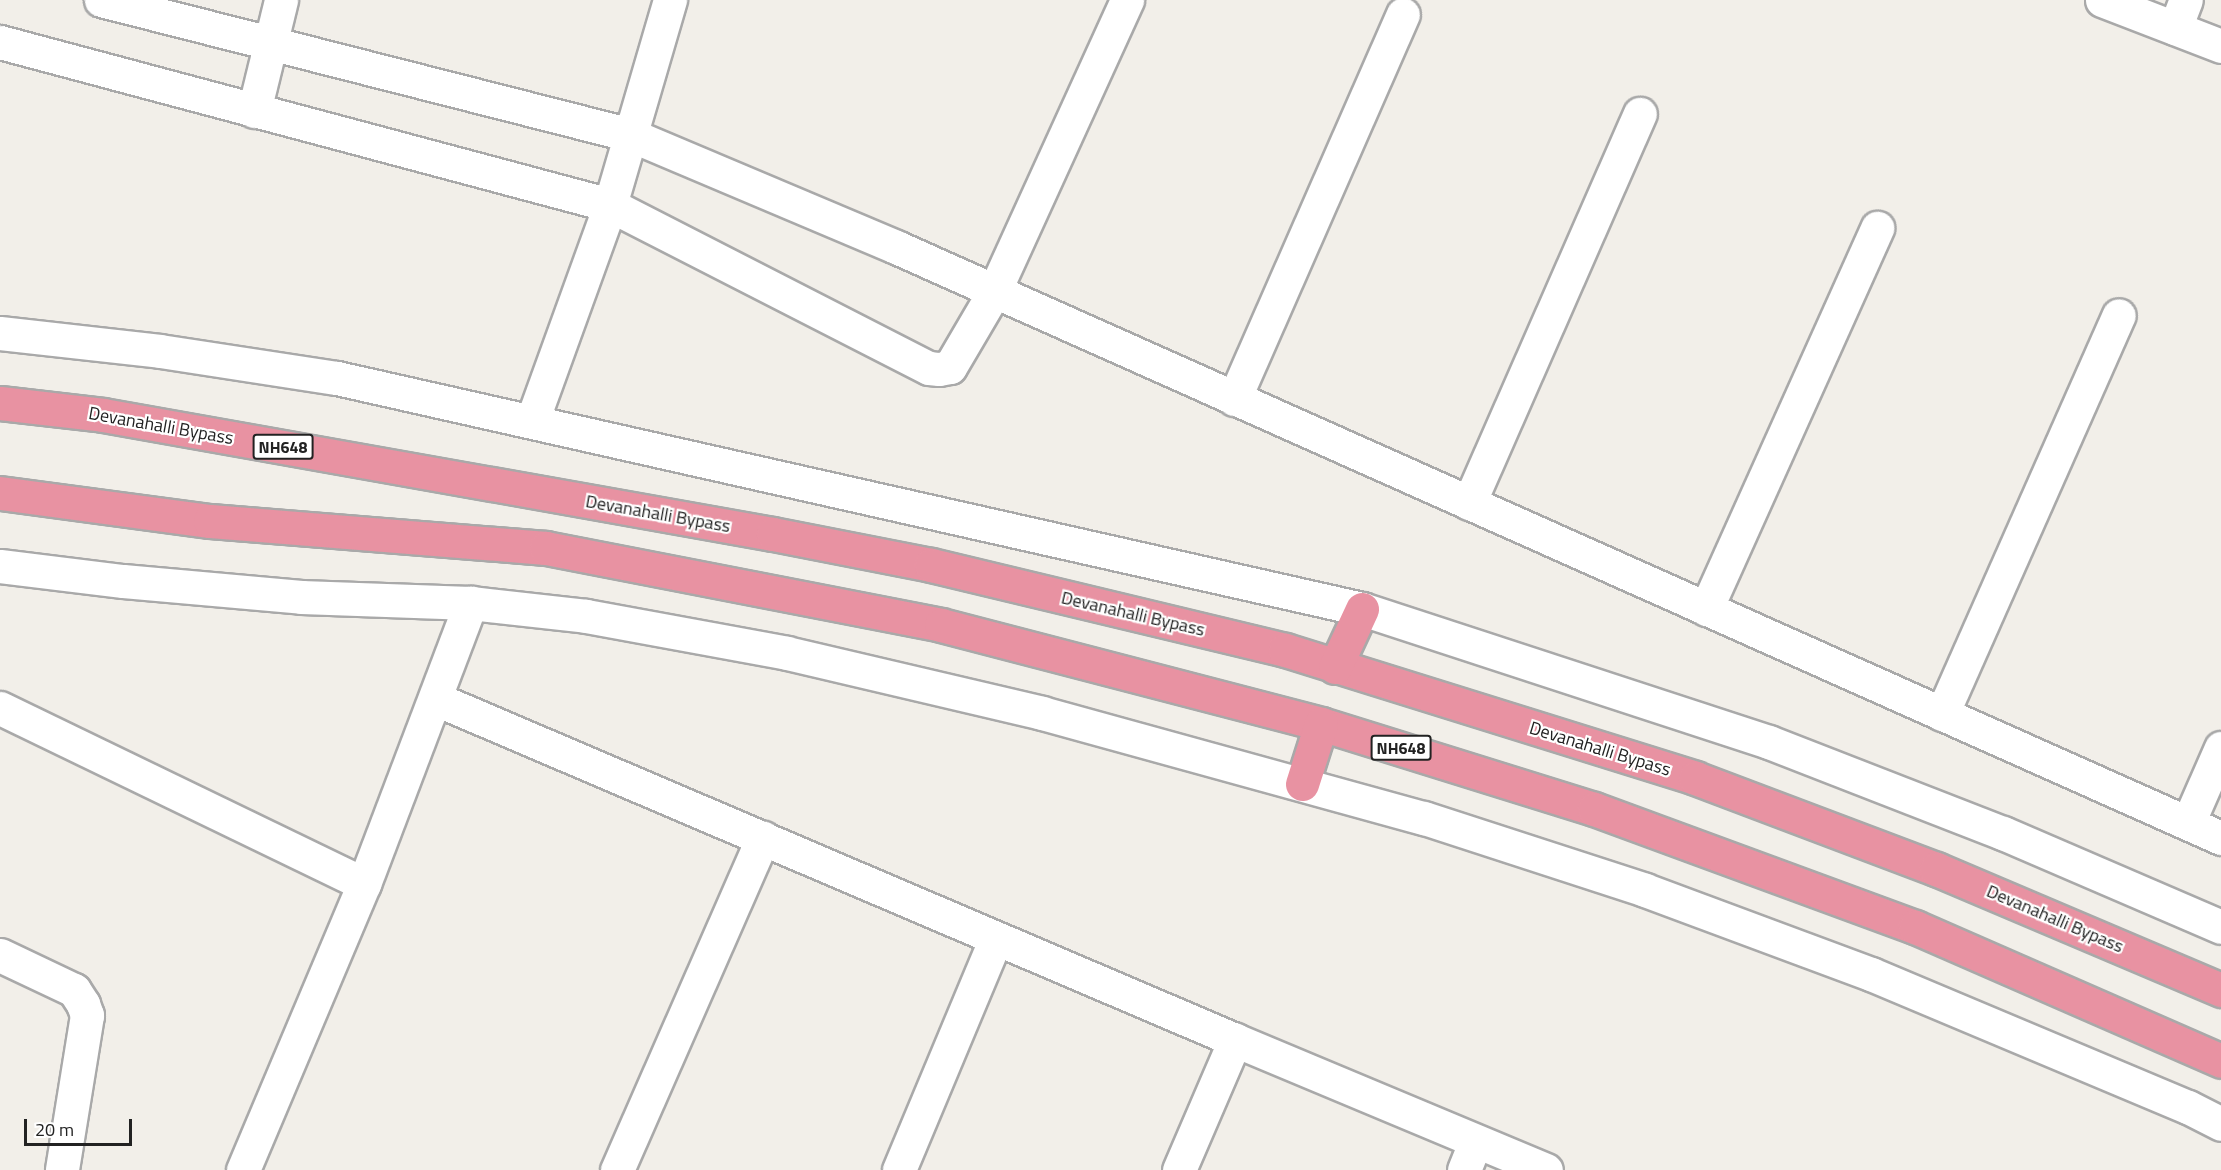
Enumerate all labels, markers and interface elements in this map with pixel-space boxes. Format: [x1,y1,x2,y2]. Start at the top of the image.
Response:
street label: Devanahalli Bypass [87,403,235,449]
road number: NH648 [252,434,314,460]
street label: Devanahalli Bypass [584,491,732,537]
street label: Devanahalli Bypass [1059,587,1207,641]
street label: Devanahalli Bypass [1527,717,1673,781]
road number: NH648 [1370,735,1432,761]
street label: Devanahalli Bypass [1983,880,2127,958]
scale bar [27,1107,135,1145]
text: 20 m [35,1116,74,1143]

